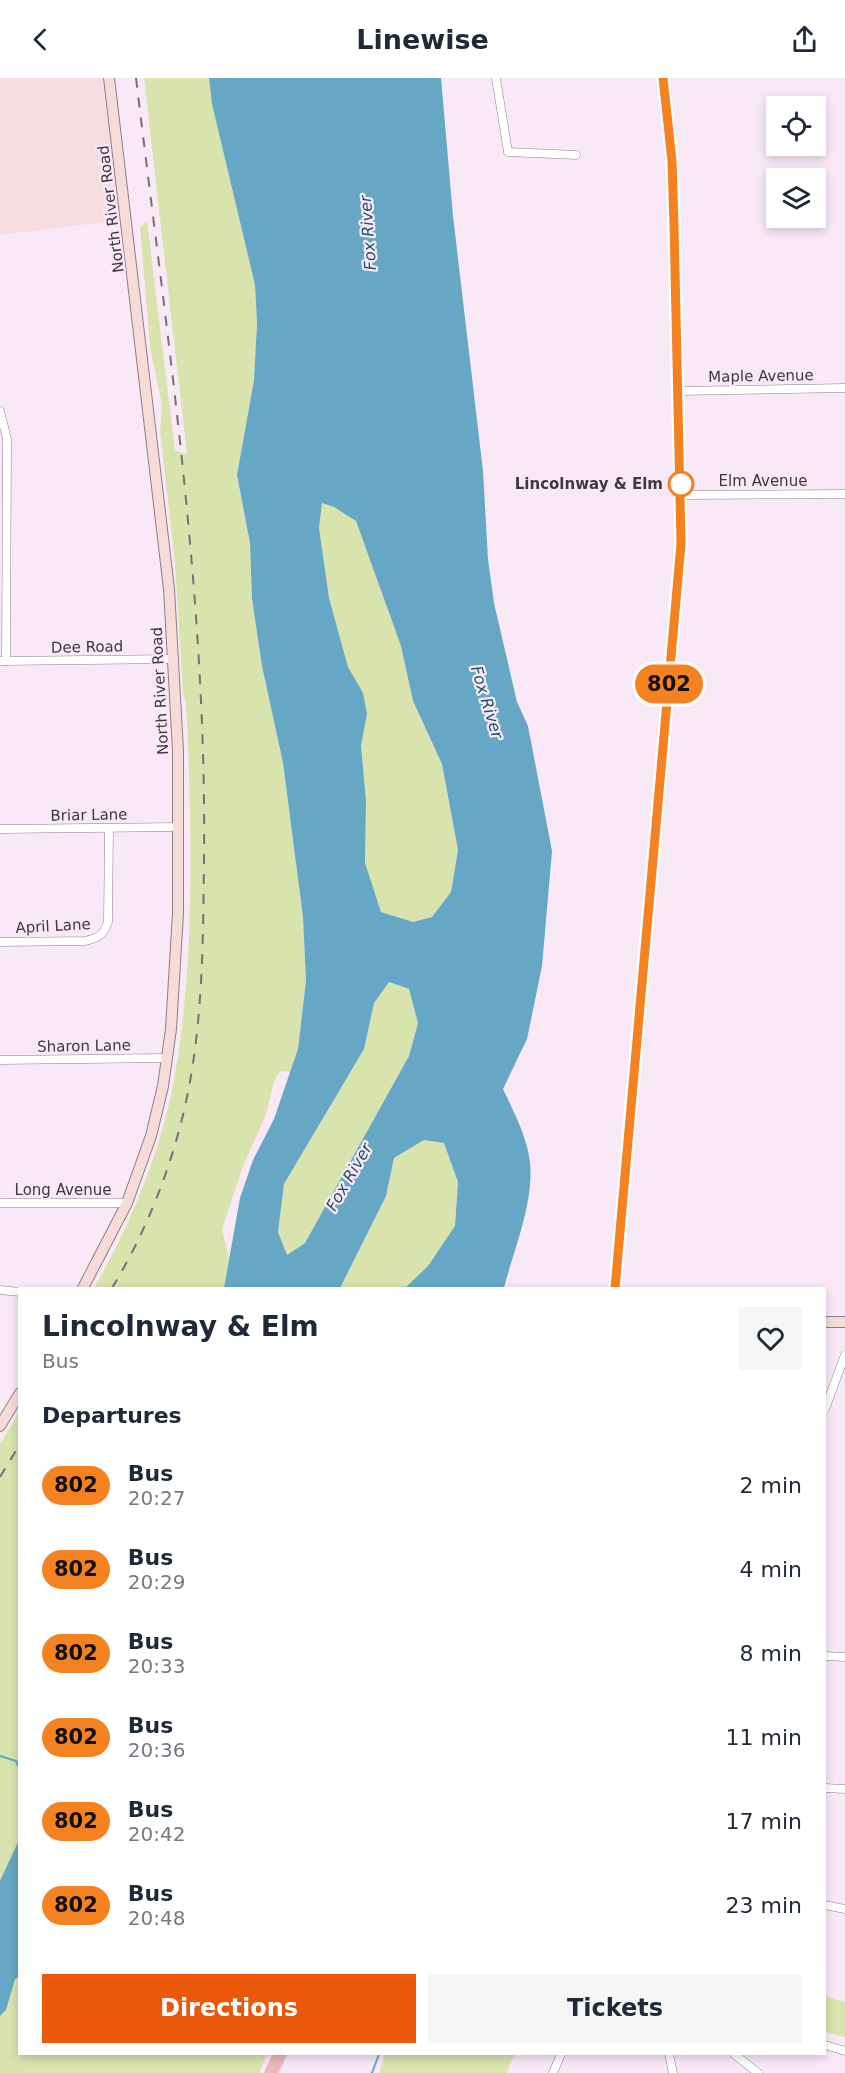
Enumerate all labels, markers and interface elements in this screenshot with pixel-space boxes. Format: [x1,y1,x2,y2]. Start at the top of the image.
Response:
icon: back [24,23,57,56]
icon: share [788,23,821,56]
text: Linewise [356,24,489,55]
map controls [766,96,826,228]
button: locate [766,96,826,156]
street label: North River Road [94,144,128,274]
button: layers [766,168,826,228]
water label: Fox River [356,194,380,271]
street label: Maple Avenue [708,366,814,386]
marker: Lincolnway & Elm [668,471,694,497]
street label: Elm Avenue [719,472,807,490]
place label: Lincolnway & Elm [515,475,663,493]
street label: North River Road [148,627,172,755]
street label: Dee Road [51,637,123,657]
water label: Fox River [467,663,507,742]
line badge: 802 [634,664,704,704]
text: 802 [647,672,691,696]
street label: Briar Lane [50,805,128,825]
street label: April Lane [15,915,91,937]
street label: Sharon Lane [37,1036,131,1056]
water label: Fox River [322,1139,377,1214]
street label: Long Avenue [15,1181,111,1199]
button: heart [739,1307,802,1370]
text: Lincolnway & Elm [42,1310,319,1343]
text: Bus [42,1349,79,1373]
text: Departures [42,1403,182,1428]
text: Bus [128,1461,173,1486]
text: 802 [54,1473,98,1497]
text: 2 min [740,1473,802,1498]
text: 20:27 [128,1486,185,1510]
text: Bus [128,1545,173,1570]
text: 802 [54,1557,98,1581]
text: 4 min [740,1557,802,1582]
text: 20:29 [128,1570,185,1594]
text: Bus [128,1629,173,1654]
text: 802 [54,1641,98,1665]
text: 8 min [740,1641,802,1666]
text: 20:33 [128,1654,185,1678]
text: Bus [128,1713,173,1738]
text: 802 [54,1725,98,1749]
text: 11 min [726,1725,802,1750]
text: 20:36 [128,1738,185,1762]
text: Bus [128,1797,173,1822]
text: 802 [54,1809,98,1833]
text: 17 min [726,1809,802,1834]
text: 20:42 [128,1822,185,1846]
text: Bus [128,1881,173,1906]
text: 802 [54,1893,98,1917]
text: 23 min [726,1893,802,1918]
text: 20:48 [128,1906,185,1930]
button: Directions [42,1974,416,2043]
button: Tickets [428,1974,802,2043]

